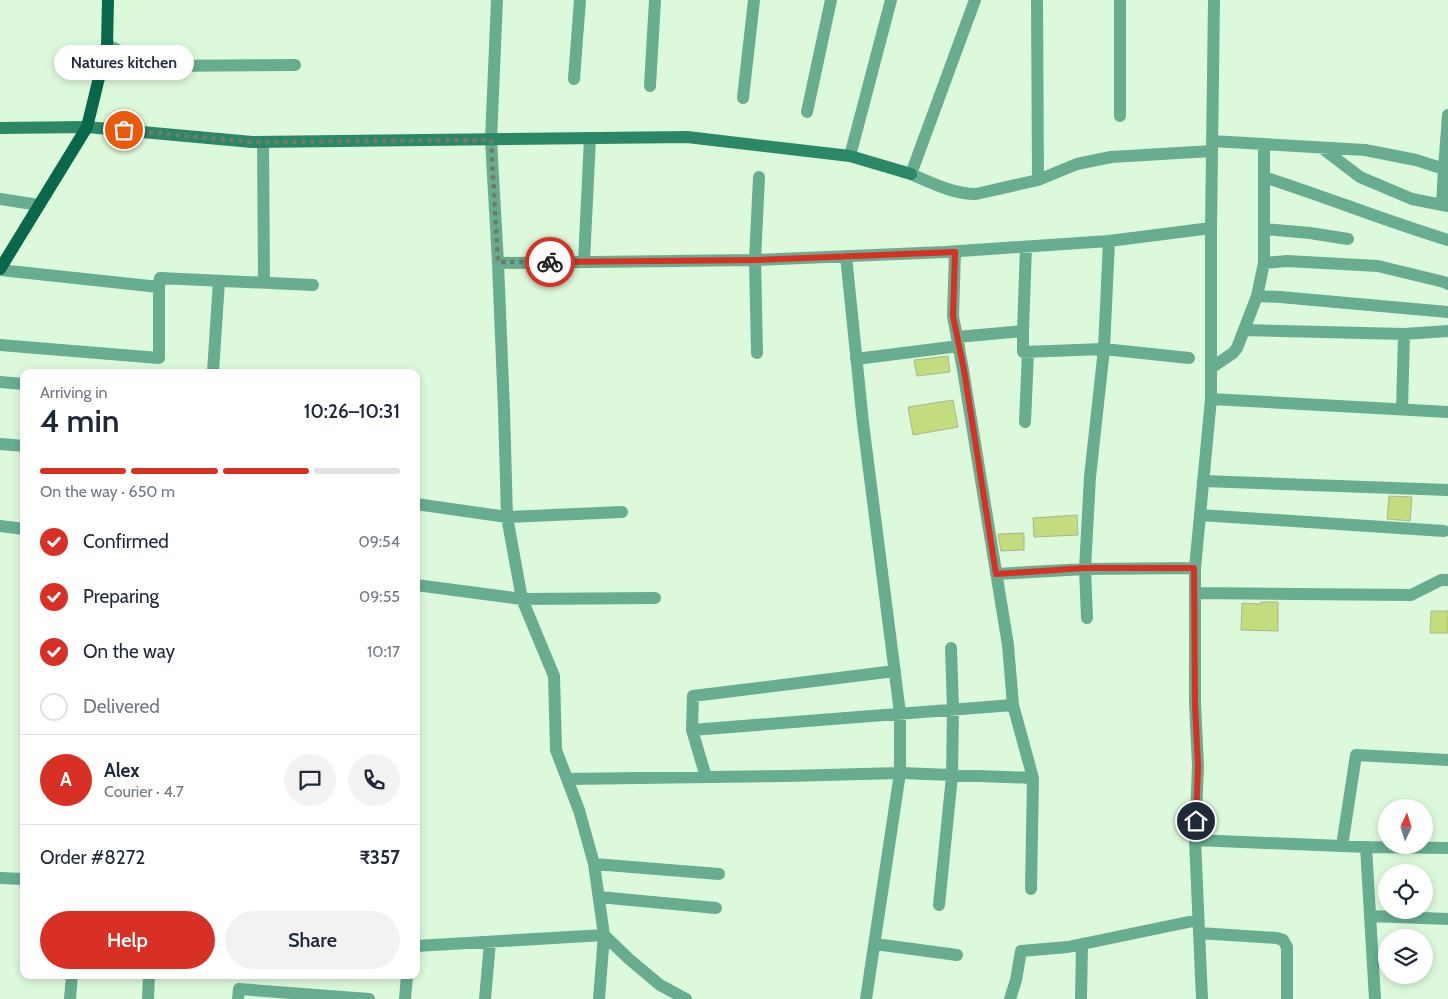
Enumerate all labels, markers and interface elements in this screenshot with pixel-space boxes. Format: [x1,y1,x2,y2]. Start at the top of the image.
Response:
callout: Natures kitchen [54,45,194,80]
text: Natures kitchen [71,53,177,72]
pin [103,109,145,151]
icon: bag [110,116,138,144]
courier [525,237,575,287]
icon: bike [536,248,564,276]
text: Arriving in [40,383,107,402]
text: 10:26–10:31 [304,400,400,423]
text: 4 min [40,401,120,440]
text: On the way · 650 m [40,482,175,501]
icon: check [40,528,68,556]
text: Confirmed [83,530,169,553]
text: 09:54 [359,532,400,551]
icon: check [40,583,68,611]
text: Preparing [83,585,159,608]
text: 09:55 [359,587,400,606]
icon: check [40,638,68,666]
text: On the way [83,640,175,663]
text: 10:17 [367,642,400,661]
text: Delivered [83,695,160,718]
button: chat [284,754,336,806]
button: phone [348,754,400,806]
text: Alex [104,759,140,782]
text: A [60,768,72,791]
text: Courier · 4.7 [104,782,184,801]
north arrow [1378,799,1432,854]
map controls [1378,799,1433,984]
pin [1175,800,1217,842]
icon: home [1182,807,1210,835]
text: Order #8272 [40,846,145,869]
text: ₹357 [360,846,400,869]
button: locate [1378,864,1433,919]
button: Help [40,911,215,969]
button: Share [225,911,400,969]
button: layers [1378,929,1433,984]

